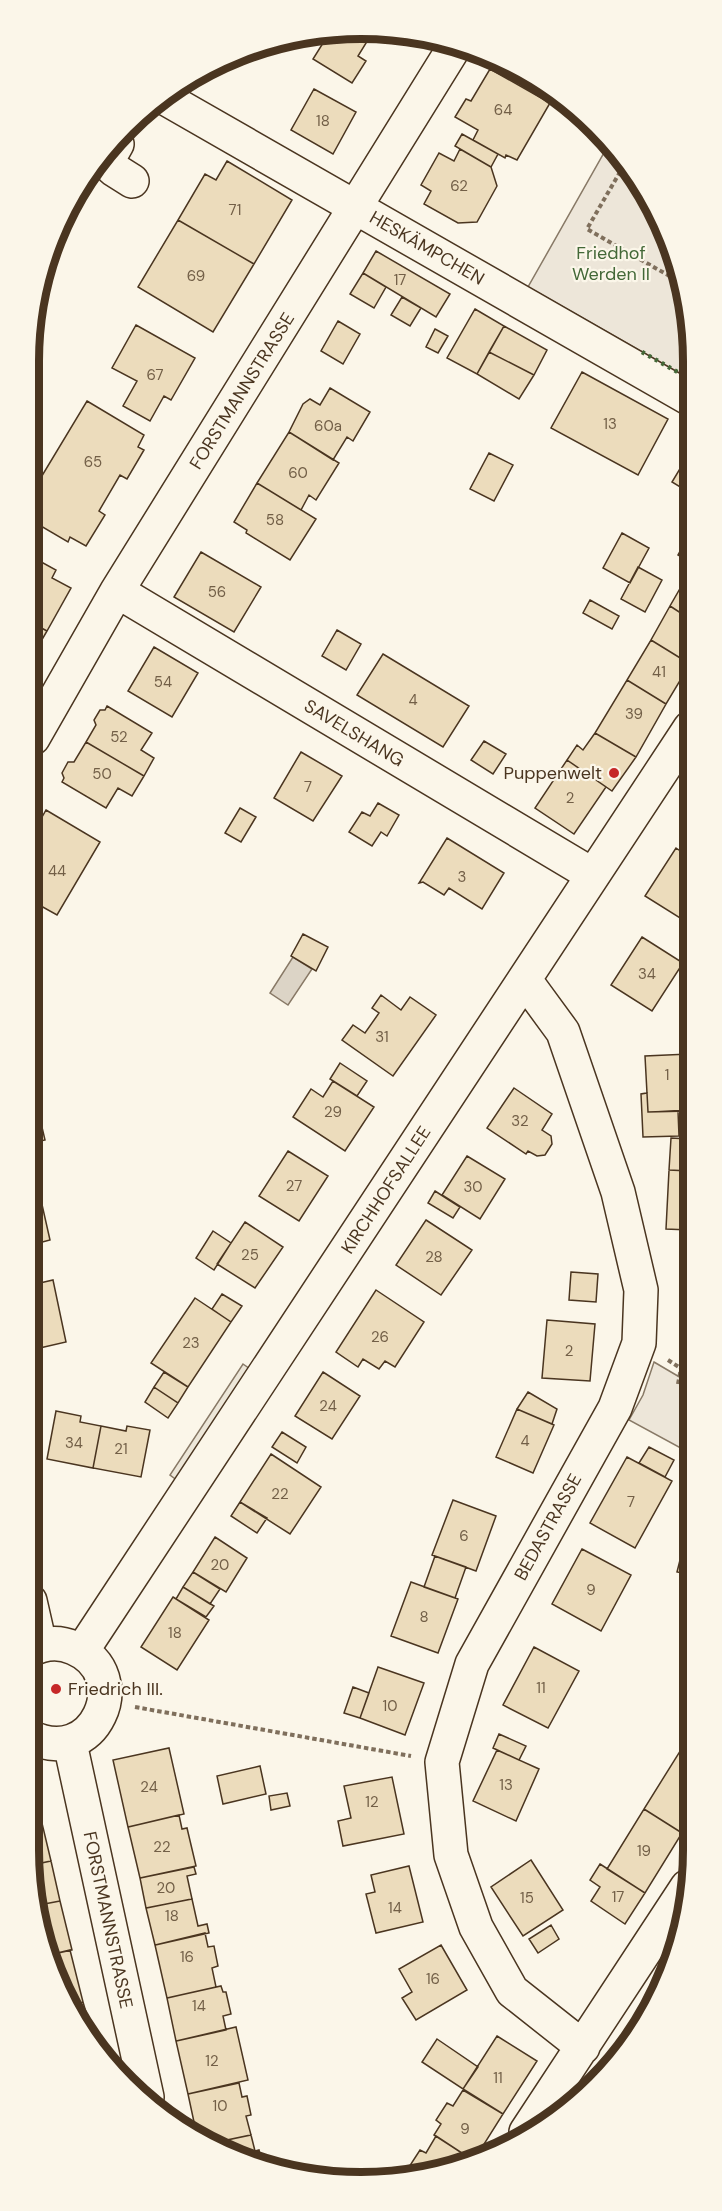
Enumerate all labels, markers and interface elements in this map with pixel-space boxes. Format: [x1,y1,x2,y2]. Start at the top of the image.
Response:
house number: 64 [494,100,512,120]
house number: 18 [316,111,330,131]
house number: 62 [450,176,468,196]
house number: 71 [229,200,241,220]
street label: HESKÄMPCHEN [365,205,489,291]
park label: Friedhof Werden II [572,241,650,286]
house number: 69 [187,266,205,286]
house number: 17 [394,270,406,290]
street label: FORSTMANNSTRASSE [184,308,300,474]
house number: 67 [146,365,164,385]
house number: 13 [603,414,617,434]
house number: 60a [314,416,342,436]
house number: 65 [84,452,102,472]
house number: 60 [288,463,308,483]
house number: 58 [266,510,284,530]
house number: 56 [208,582,226,602]
house number: 41 [652,662,666,682]
house number: 54 [154,672,172,692]
house number: 4 [408,690,418,710]
street label: SAVELSHANG [300,694,408,772]
house number: 39 [625,704,643,724]
house number: 52 [110,727,128,747]
place label: Puppenwelt [503,761,602,785]
house number: 50 [92,764,112,784]
marker: Puppenwelt [607,766,621,780]
house number: 7 [304,777,312,797]
house number: 2 [566,788,574,808]
house number: 44 [48,861,66,881]
house number: 3 [458,867,466,887]
house number: 34 [638,964,656,984]
house number: 31 [375,1027,389,1047]
house number: 1 [665,1065,669,1085]
house number: 29 [324,1102,342,1122]
house number: 32 [511,1111,529,1131]
street label: KIRCHHOFSALLEE [336,1121,436,1259]
house number: 27 [286,1176,302,1196]
house number: 30 [463,1177,483,1197]
house number: 25 [241,1245,259,1265]
house number: 28 [425,1247,443,1267]
house number: 26 [371,1327,389,1347]
house number: 23 [182,1333,200,1353]
house number: 2 [565,1341,573,1361]
house number: 24 [319,1396,337,1416]
house number: 4 [520,1431,530,1451]
house number: 34 [65,1433,83,1453]
house number: 21 [114,1439,128,1459]
street label: BEDASTRASSE [509,1469,587,1585]
house number: 22 [271,1484,289,1504]
house number: 7 [627,1492,635,1512]
house number: 6 [459,1526,469,1546]
house number: 20 [211,1555,229,1575]
house number: 9 [586,1580,596,1600]
house number: 8 [419,1607,429,1627]
house number: 18 [168,1623,182,1643]
place label: Friedrich III. [68,1677,163,1701]
house number: 11 [536,1678,546,1698]
marker: Friedrich III. [49,1682,63,1696]
house number: 10 [383,1696,397,1716]
house number: 13 [499,1775,513,1795]
house number: 24 [140,1777,158,1797]
house number: 12 [365,1792,379,1812]
street label: FORSTMANNSTRASSE [78,1829,138,2011]
house number: 22 [153,1837,171,1857]
house number: 19 [637,1841,651,1861]
house number: 20 [157,1878,175,1898]
house number: 17 [612,1887,624,1907]
house number: 15 [520,1888,534,1908]
house number: 14 [388,1898,402,1918]
house number: 18 [165,1906,179,1926]
house number: 16 [180,1947,194,1967]
house number: 16 [426,1969,440,1989]
house number: 14 [192,1996,206,2016]
house number: 12 [205,2051,219,2071]
house number: 11 [493,2068,503,2088]
house number: 10 [213,2096,227,2116]
house number: 9 [460,2119,470,2139]

